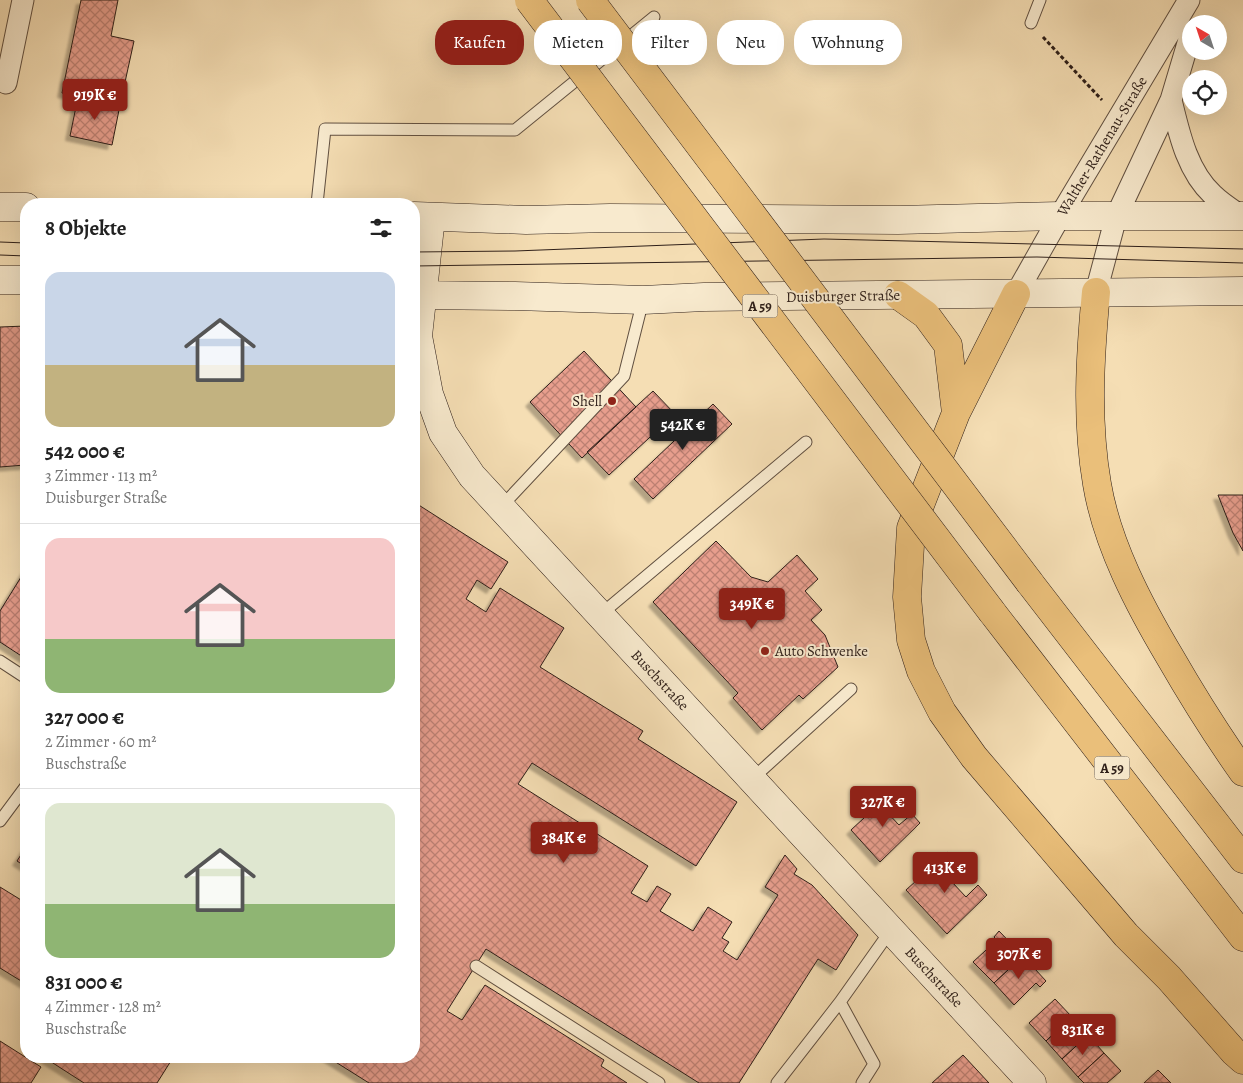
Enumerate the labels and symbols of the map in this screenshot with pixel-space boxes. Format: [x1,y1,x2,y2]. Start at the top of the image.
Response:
north arrow [1182,15,1228,60]
street label: Walther-Rathenau-Straße [1052,72,1152,220]
pin: 919K € [54,78,136,121]
street label: Duisburger Straße [786,285,901,307]
road number: A 59 [742,294,778,318]
place label: Shell [572,391,602,411]
marker: Shell [606,395,618,407]
pin: 542K € [642,408,724,451]
pin: 349K € [711,588,793,630]
place label: Auto Schwenke [774,641,868,661]
street label: Buschstraße [627,645,694,715]
marker: Auto Schwenke [759,645,771,657]
road number: A 59 [1094,756,1130,780]
pin: 327K € [842,786,924,828]
pin: 384K € [523,822,605,864]
pin: 413K € [904,852,986,894]
pin: 307K € [978,938,1060,980]
street label: Buschstraße [901,942,968,1012]
pin: 831K € [1042,1014,1124,1056]

